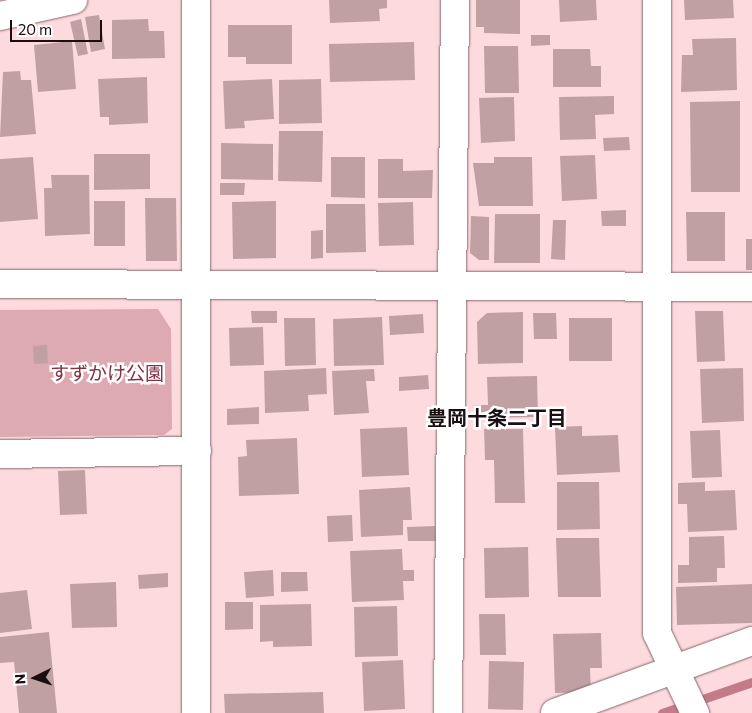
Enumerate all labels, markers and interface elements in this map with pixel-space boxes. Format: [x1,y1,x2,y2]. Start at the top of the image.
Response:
scale bar [12,10,105,42]
text: 20 m [18,20,52,38]
park label: すずかけ公園 [50,362,164,384]
district label: 豊岡十条二丁目 [427,405,567,429]
north arrow [10,653,60,703]
text: N [11,673,28,685]

